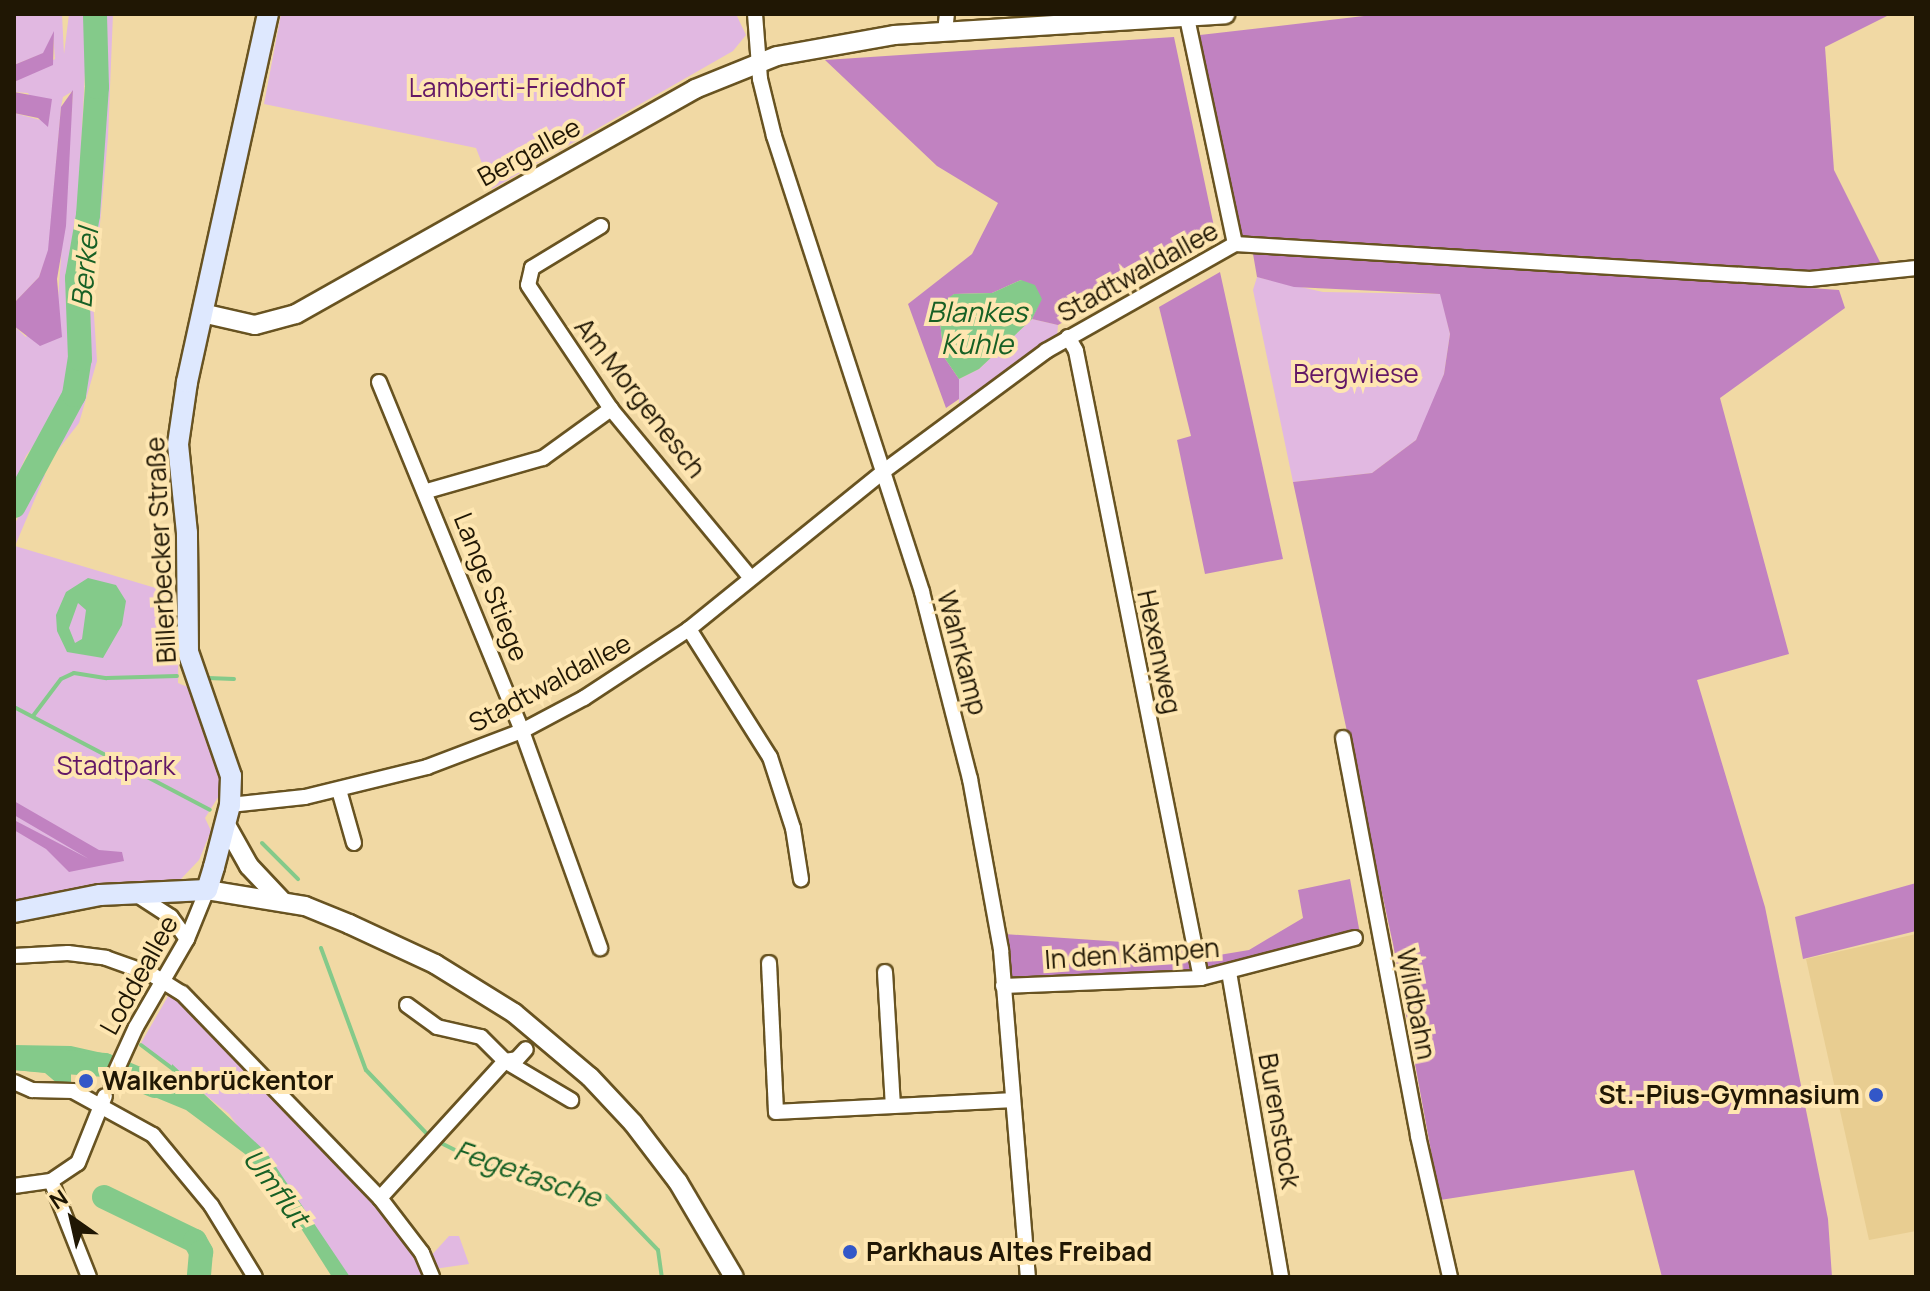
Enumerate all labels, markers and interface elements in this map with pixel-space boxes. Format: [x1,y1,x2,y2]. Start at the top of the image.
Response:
park label: Lamberti-Friedhof [409,72,625,104]
street label: Bergallee [472,111,586,193]
street label: Stadtwaldallee [1052,215,1224,329]
water label: Berkel [64,227,104,309]
water label: Blankes Kuhle [927,294,1027,360]
street label: Am Morgenesch [568,312,712,484]
park label: Bergwiese [1293,358,1419,390]
street label: Billerbecker Straße [139,436,183,664]
street label: Lange Stiege [447,508,535,666]
street label: Hexenweg [1131,587,1187,717]
street label: Wahrkamp [930,588,994,718]
street label: Stadtwaldallee [464,627,636,739]
park label: Stadtpark [57,750,175,782]
street label: Loddeallee [94,910,184,1040]
street label: In den Kämpen [1044,932,1220,976]
street label: Wildbahn [1390,946,1442,1062]
street label: Burenstock [1252,1051,1306,1191]
place label: Walkenbrückentor [102,1065,334,1097]
marker: Walkenbrückentor [77,1072,95,1090]
place label: St.-Pius-Gymnasium [1598,1079,1860,1111]
marker: St.-Pius-Gymnasium [1867,1086,1885,1104]
water label: Fegetasche [450,1132,606,1214]
water label: Umflut [237,1141,317,1233]
north arrow [32,1179,112,1259]
text: N [44,1182,74,1216]
place label: Parkhaus Altes Freibad [866,1236,1152,1268]
marker: Parkhaus Altes Freibad [841,1243,859,1261]

